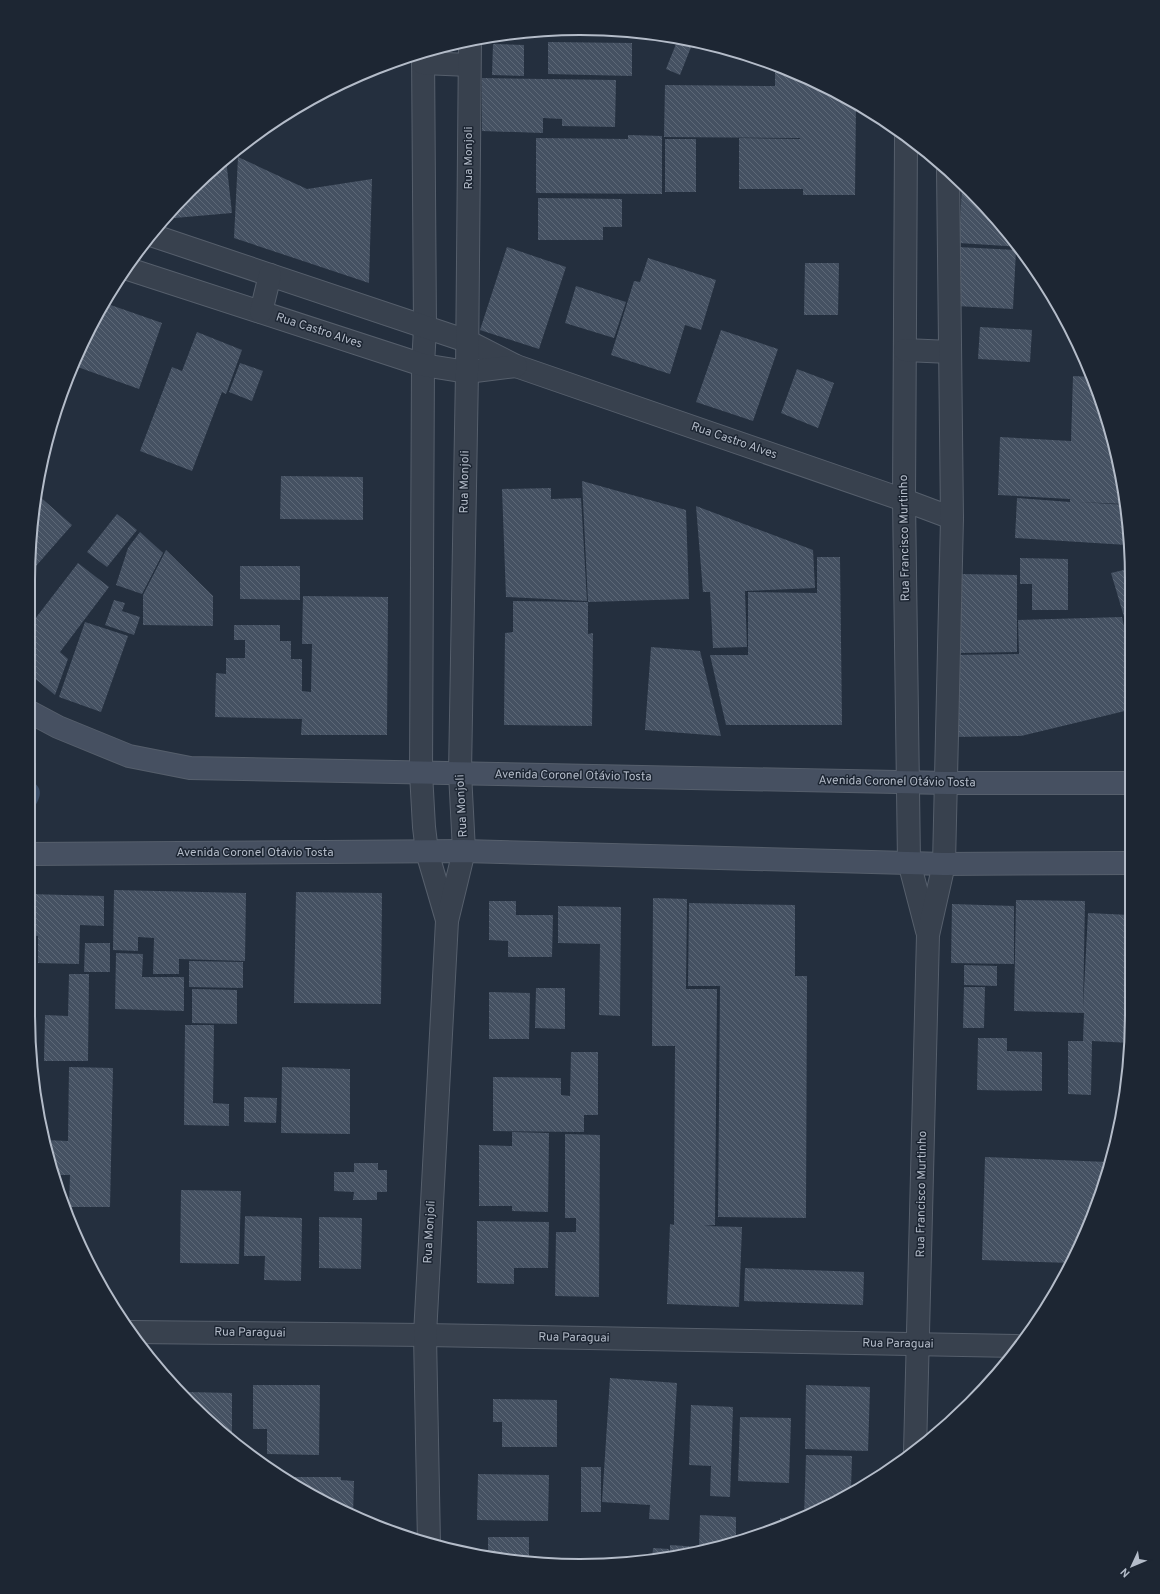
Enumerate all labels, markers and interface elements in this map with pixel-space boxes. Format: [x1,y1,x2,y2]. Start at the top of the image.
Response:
street label: Rua Monjoli [461,126,477,190]
street label: Rua Castro Alves [274,309,364,353]
street label: Rua Castro Alves [689,419,779,463]
street label: Rua Monjoli [456,450,474,514]
street label: Rua Francisco Murtinho [896,474,914,601]
street label: Avenida Coronel Otávio Tosta [494,767,652,785]
street label: Avenida Coronel Otávio Tosta [818,773,976,791]
street label: Rua Monjoli [452,774,472,838]
street label: Avenida Coronel Otávio Tosta [176,845,334,861]
street label: Rua Francisco Murtinho [913,1130,931,1257]
street label: Rua Monjoli [420,1200,440,1264]
street label: Rua Paraguai [214,1324,286,1342]
street label: Rua Paraguai [538,1329,610,1347]
street label: Rua Paraguai [862,1335,934,1353]
north arrow [1112,1546,1152,1586]
text: N [1118,1565,1133,1580]

